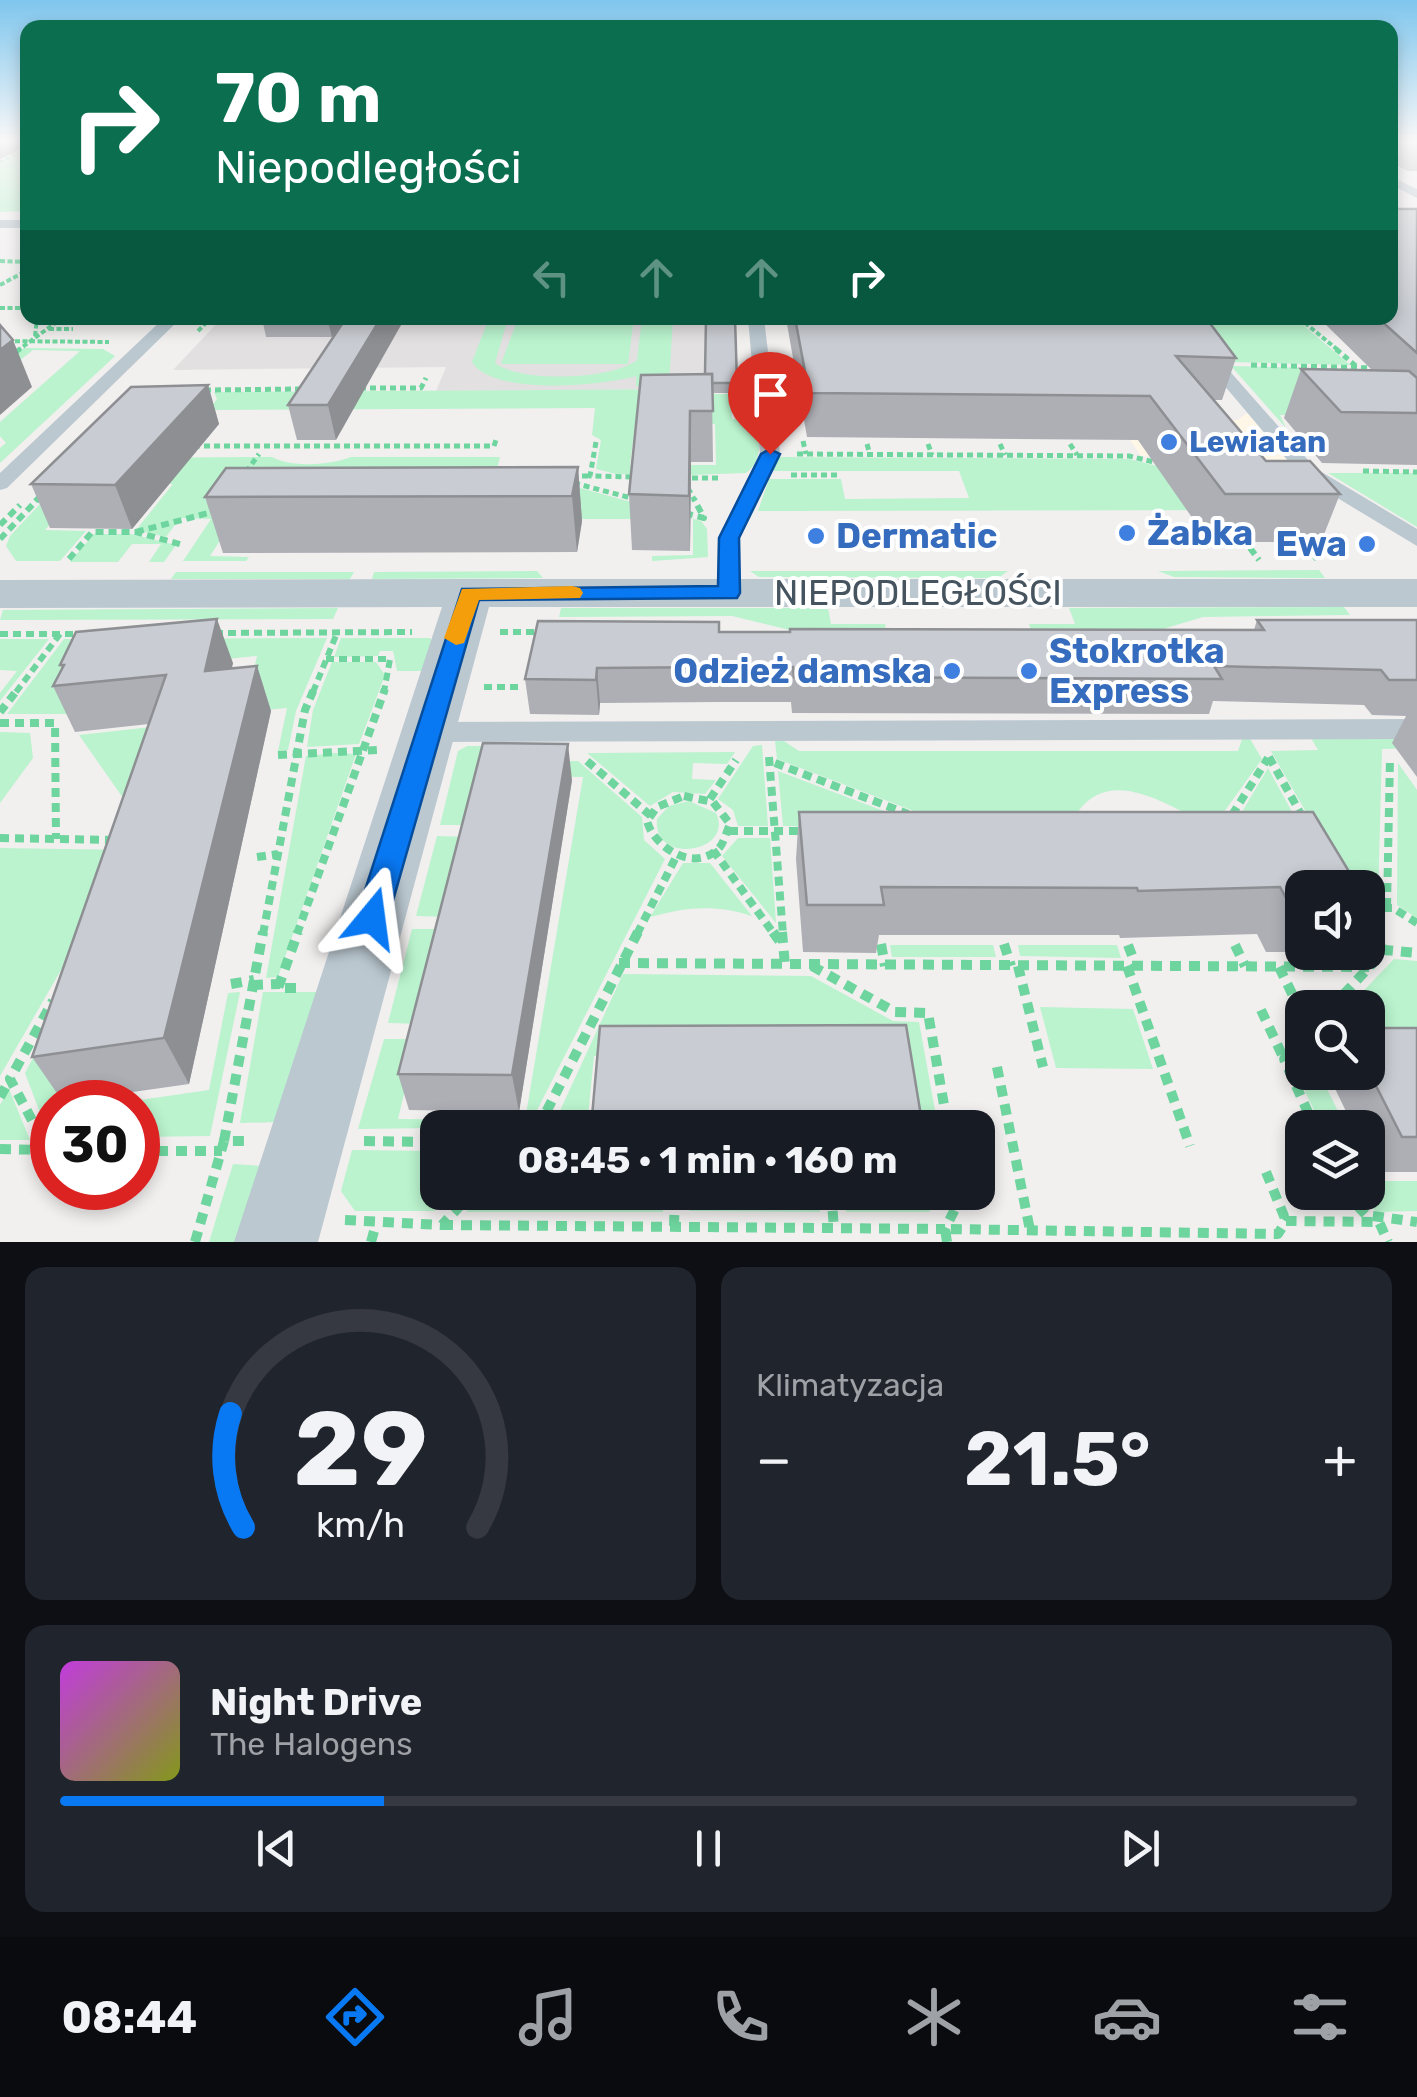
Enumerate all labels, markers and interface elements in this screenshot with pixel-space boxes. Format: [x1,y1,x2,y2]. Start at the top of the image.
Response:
text: 70 m [215,57,382,140]
icon: right [50,60,180,190]
text: Niepodległości [215,141,522,194]
icon: left [524,250,579,305]
icon: ahead [629,250,684,305]
icon: ahead [734,250,789,305]
icon: right [839,250,894,305]
pin [728,352,813,455]
icon: arrive [743,367,798,422]
place label: Lewiatan [1189,424,1326,460]
marker: Lewiatan [1158,431,1180,453]
place label: Żabka [1147,512,1253,554]
place label: Dermatic [836,515,997,557]
marker: Żabka [1116,522,1138,544]
place label: Ewa [1275,523,1347,565]
marker: Dermatic [805,525,827,547]
marker: Ewa [1356,533,1378,555]
street label: NIEPODLEGŁOŚCI [774,572,1062,614]
place label: Stokrotka Express [1049,630,1225,712]
place label: Odzież damska [673,650,932,692]
marker: Odzież damska [941,660,963,682]
marker: Stokrotka Express [1018,660,1040,682]
position arrow [320,866,424,970]
map controls [1285,870,1385,1210]
button: sound [1285,870,1385,970]
button: search [1285,990,1385,1090]
speed limit sign: 30 [30,1080,160,1210]
button: layers [1285,1110,1385,1210]
text: 08:45 · 1 min · 160 m [517,1137,898,1183]
text: Klimatyzacja [756,1366,944,1404]
text: 29 [293,1388,428,1511]
text: 21.5° [964,1415,1151,1504]
text: − [756,1427,792,1492]
text: + [1323,1427,1357,1492]
text: km/h [316,1504,405,1546]
text: Night Drive [210,1679,422,1725]
text: The Halogens [210,1725,413,1763]
icon: previous [249,1821,304,1876]
icon: pause [681,1821,736,1876]
icon: next [1113,1821,1168,1876]
icon: directions [320,1982,390,2052]
icon: music [513,1982,583,2052]
icon: phone [706,1982,776,2052]
icon: climate [899,1982,969,2052]
icon: car [1092,1982,1162,2052]
icon: filters [1285,1982,1355,2052]
text: 08:44 [62,1991,197,2044]

